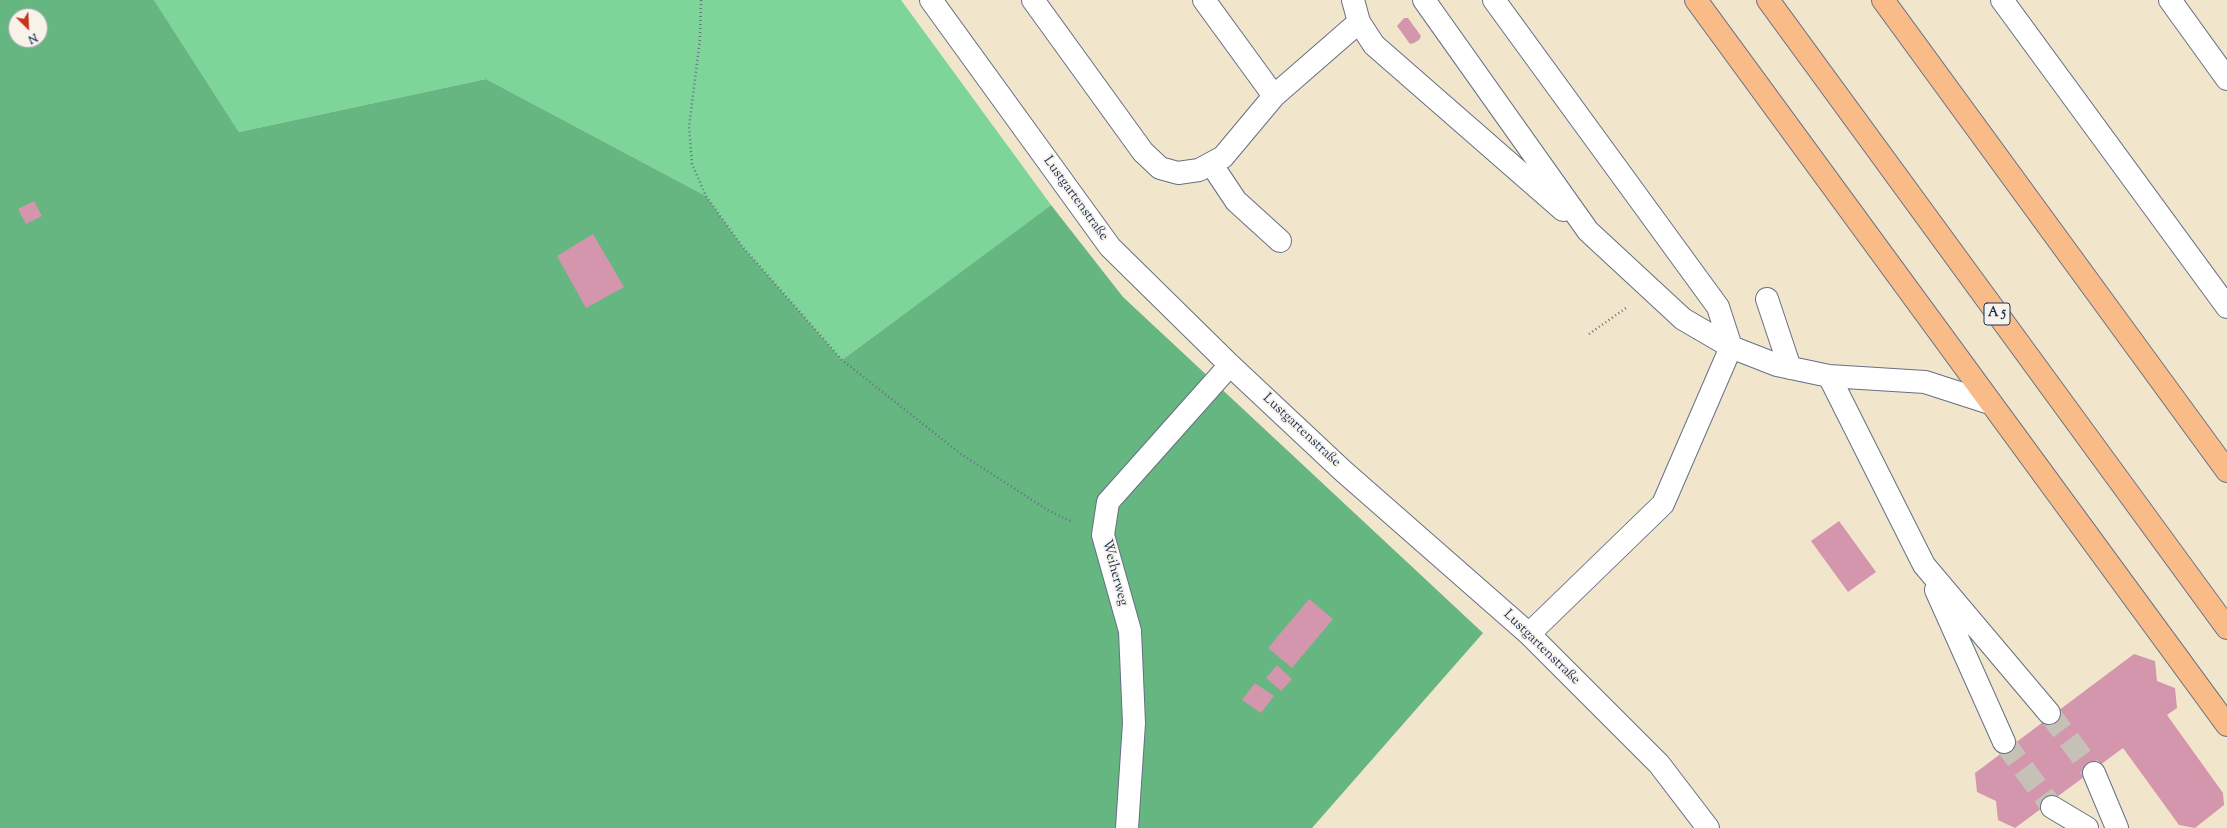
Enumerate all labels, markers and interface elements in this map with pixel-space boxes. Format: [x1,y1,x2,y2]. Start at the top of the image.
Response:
north arrow [8,8,48,48]
text: N [25,29,40,47]
street label: Lustgartenstraße [1039,153,1111,245]
road number: A 5 [1984,303,2010,325]
street label: Lustgartenstraße [1258,391,1344,471]
street label: Weiherweg [1097,538,1131,608]
street label: Lustgartenstraße [1499,607,1583,689]

